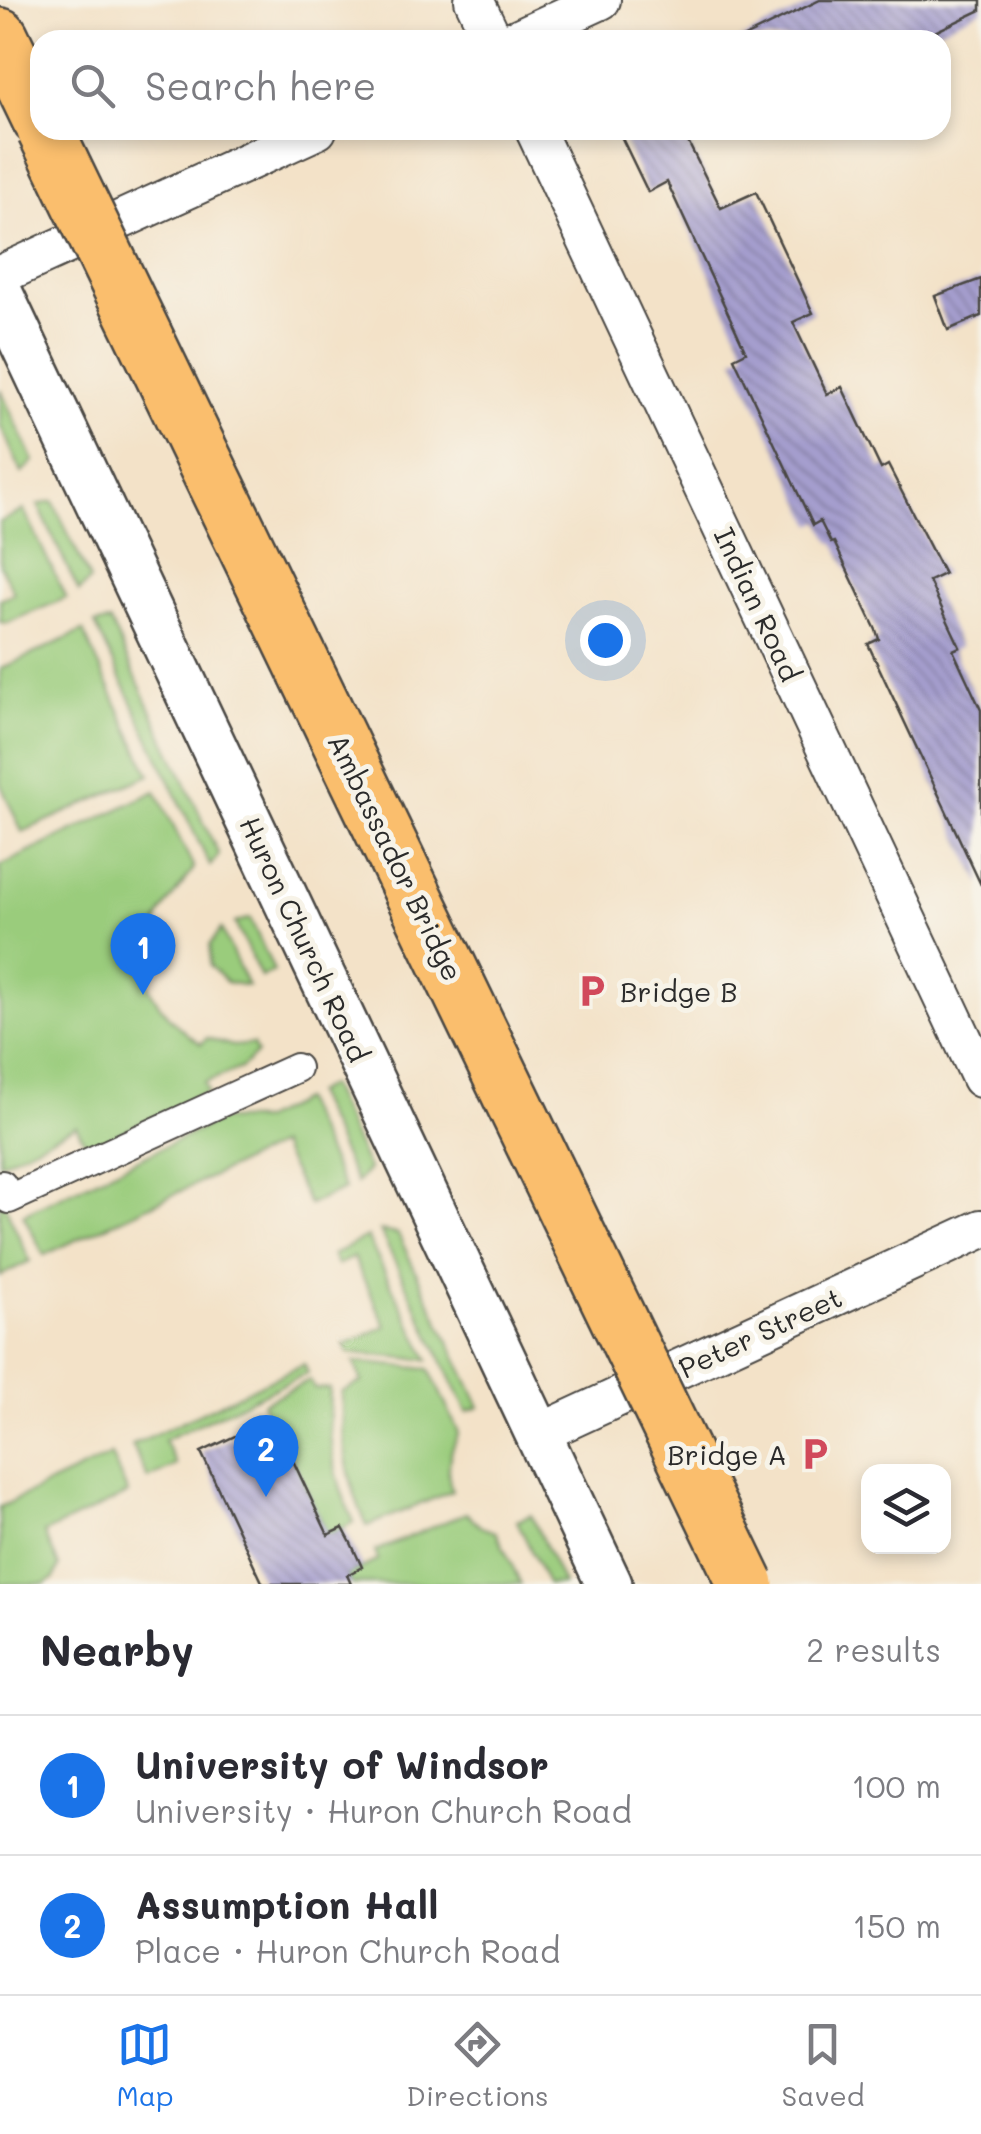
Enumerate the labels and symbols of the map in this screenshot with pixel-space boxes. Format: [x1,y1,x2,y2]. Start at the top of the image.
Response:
street label: Indian Road [707,521,809,687]
your location [580,615,631,666]
street label: Ambassador Bridge [321,728,471,986]
street label: Huron Church Road [232,811,378,1067]
pin: 1 [110,912,176,995]
parking icon: Bridge B [573,972,611,1010]
place label: Bridge B [620,973,738,1009]
street label: Peter Street [673,1278,847,1386]
pin: 2 [234,1414,298,1497]
parking icon: Bridge A [796,1435,834,1473]
place label: Bridge A [667,1436,787,1472]

